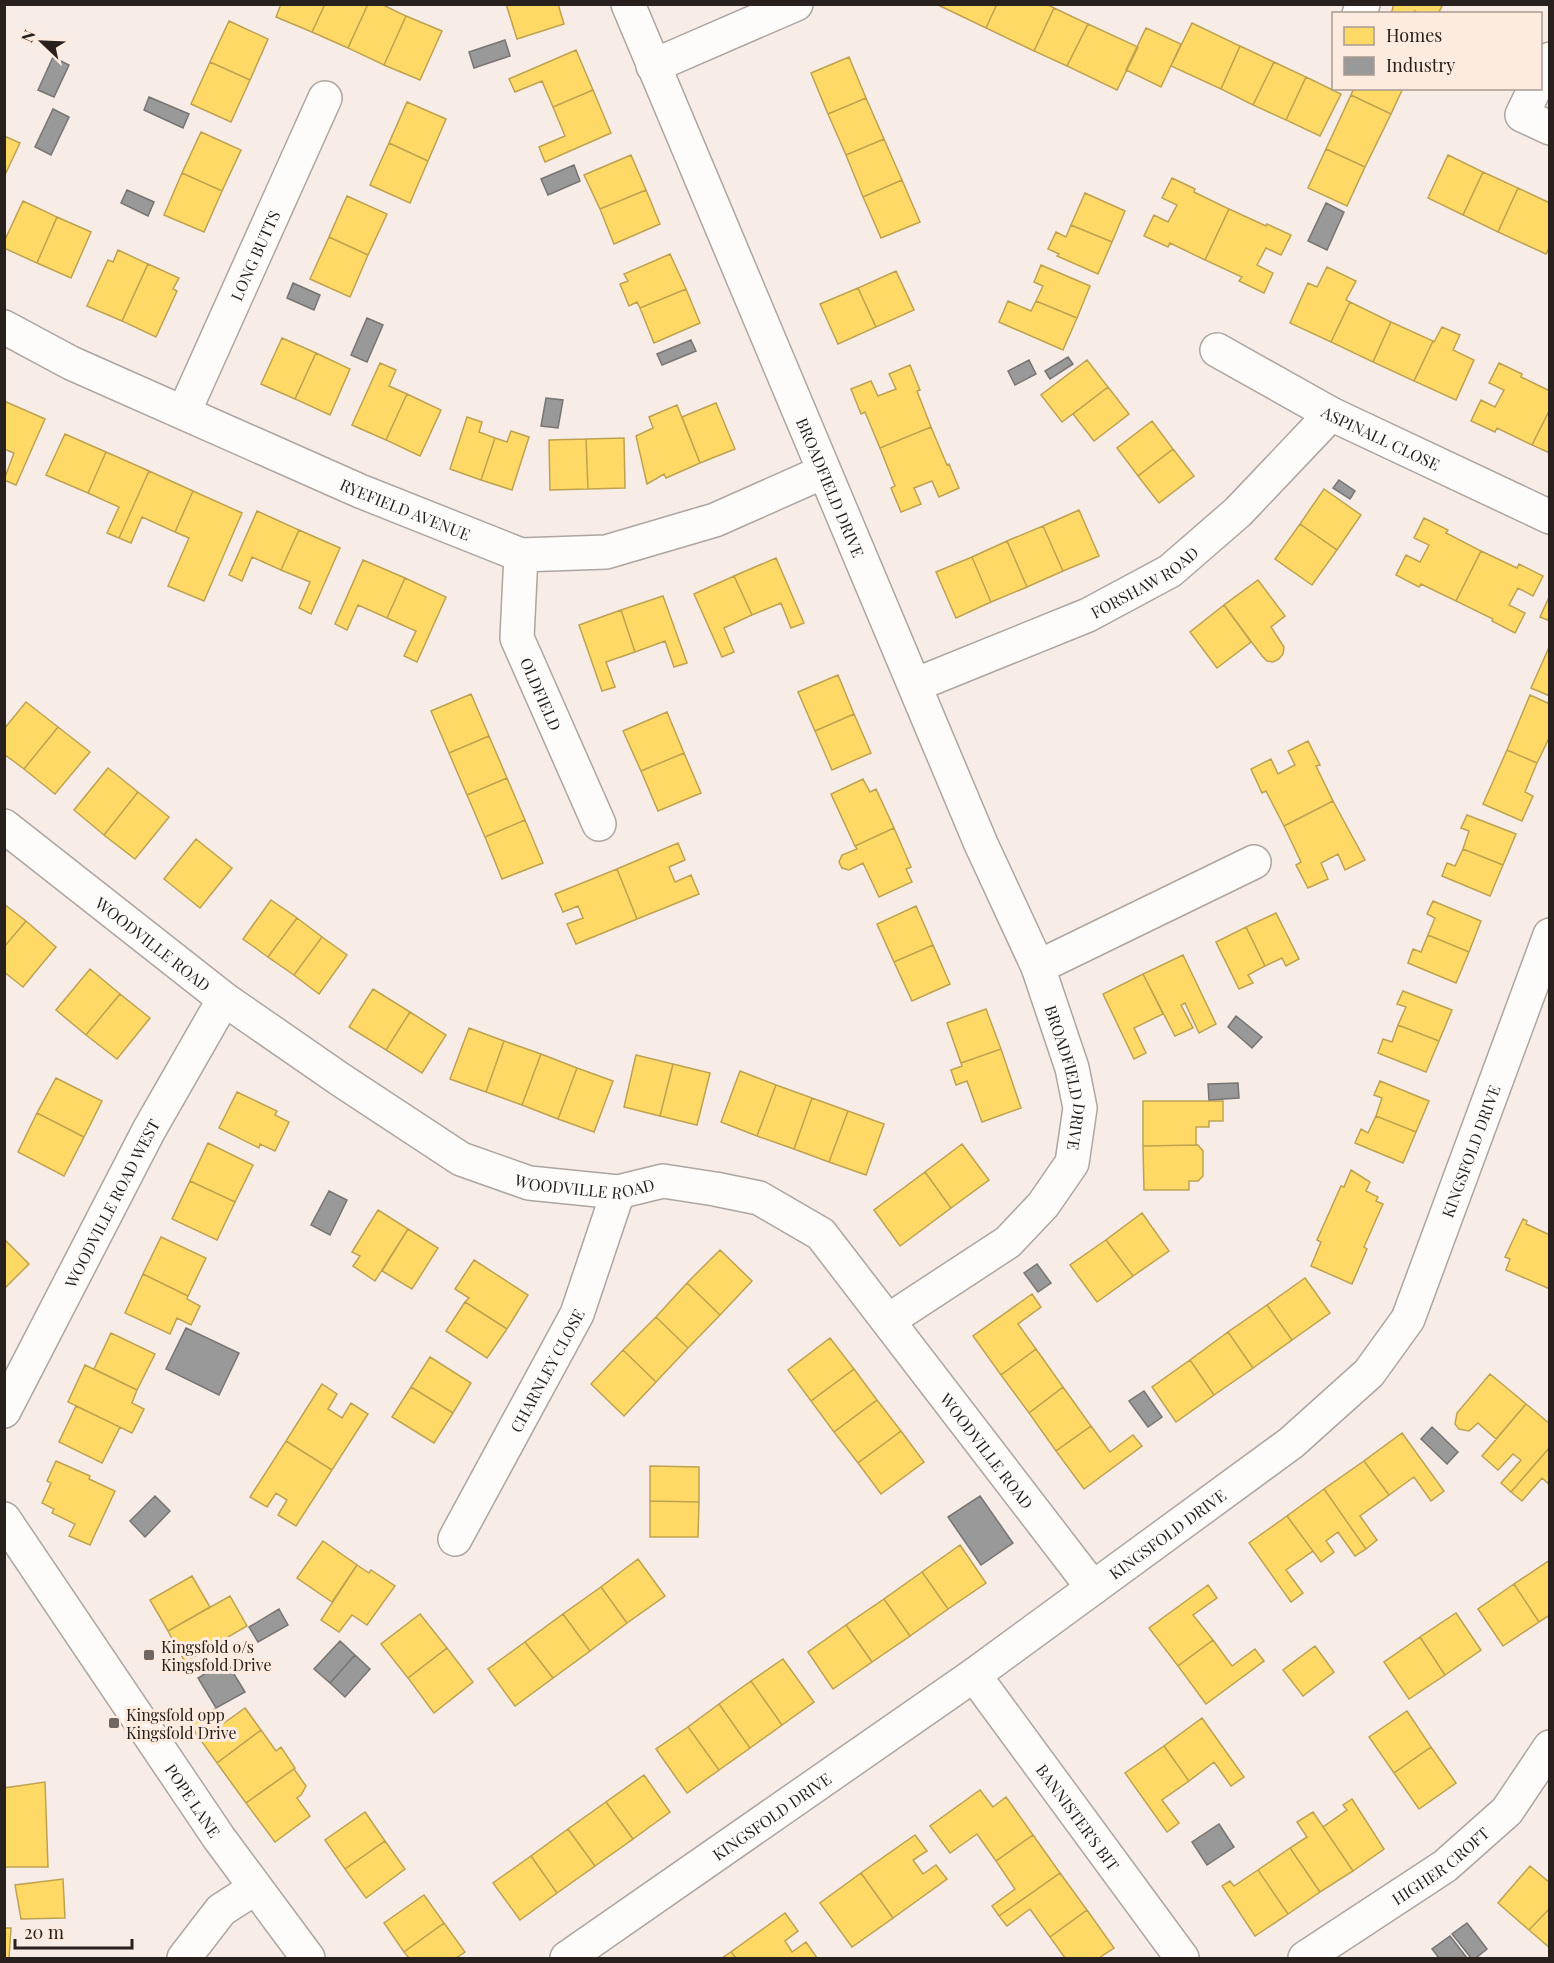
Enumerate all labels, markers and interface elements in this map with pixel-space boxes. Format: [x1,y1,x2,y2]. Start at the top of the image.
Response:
north arrow [12,12,72,72]
legend [1332,12,1542,90]
text: Homes [1386,23,1442,47]
text: N [16,26,40,45]
text: Industry [1386,53,1455,77]
street label: LONG BUTTS [225,207,284,304]
street label: ASPINALL CLOSE [1317,400,1443,474]
street label: BROADFIELD DRIVE [792,414,870,560]
street label: RYEFIELD AVENUE [337,473,474,544]
street label: FORSHAW ROAD [1087,541,1202,622]
street label: OLDFIELD [516,654,567,734]
street label: WOODVILLE ROAD [91,891,215,995]
street label: BROADFIELD DRIVE [1041,1002,1091,1152]
street label: KINGSFOLD DRIVE [1436,1082,1504,1220]
street label: WOODVILLE ROAD WEST [59,1115,164,1292]
street label: WOODVILLE ROAD [511,1168,656,1203]
street label: CHARNLEY CLOSE [505,1305,588,1436]
street label: WOODVILLE ROAD [936,1388,1039,1513]
street label: KINGSFOLD DRIVE [1104,1484,1230,1583]
place label: Kingsfold o/s Kingsfold Drive [161,1636,272,1675]
marker: Kingsfold o/s Kingsfold Drive [142,1648,156,1662]
place label: Kingsfold opp Kingsfold Drive [126,1704,237,1743]
marker: Kingsfold opp Kingsfold Drive [107,1716,121,1730]
street label: POPE LANE [161,1759,226,1841]
street label: BANNISTER'S BIT [1032,1759,1124,1874]
street label: KINGSFOLD DRIVE [708,1767,835,1864]
street label: HIGHER CROFT [1387,1822,1493,1909]
scale bar [15,1912,132,1950]
text: 20 m [24,1920,64,1944]

